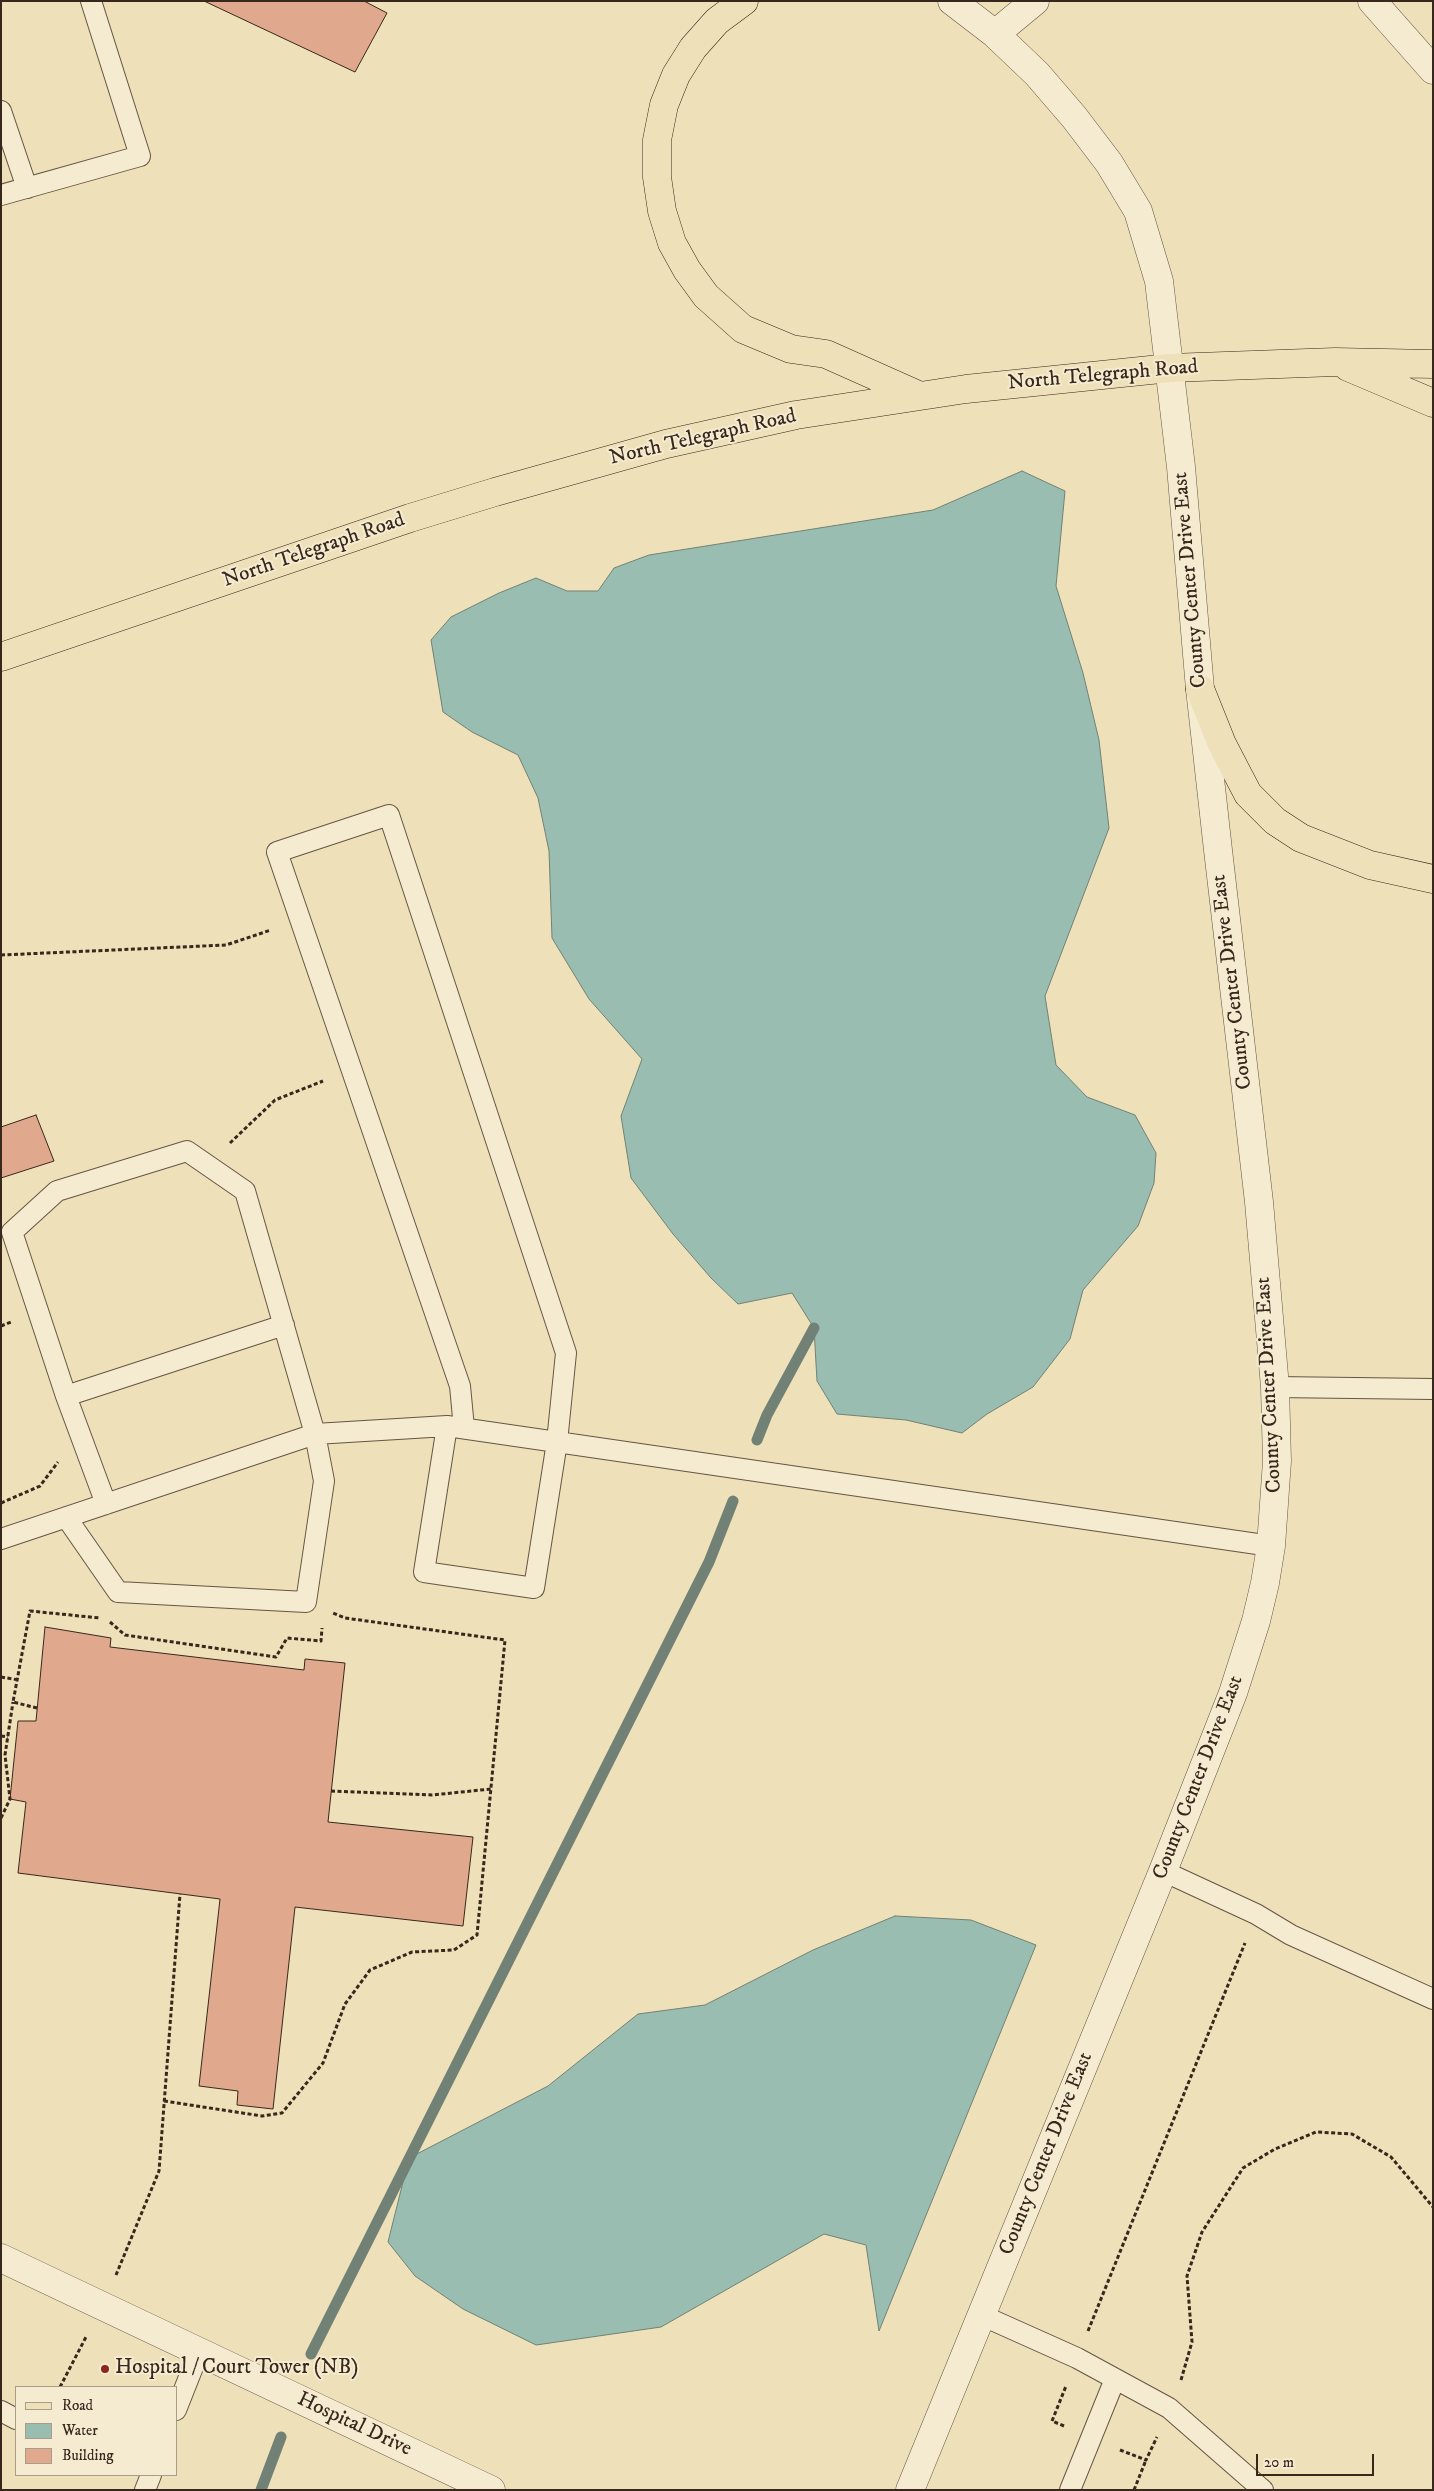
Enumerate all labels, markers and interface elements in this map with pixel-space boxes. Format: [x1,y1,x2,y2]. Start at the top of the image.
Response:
street label: North Telegraph Road [1007,355,1199,397]
street label: North Telegraph Road [607,404,799,472]
street label: County Center Drive East [1169,471,1213,689]
street label: North Telegraph Road [220,508,408,594]
street label: County Center Drive East [1207,873,1259,1091]
street label: County Center Drive East [1252,1276,1288,1494]
street label: County Center Drive East [1148,1672,1250,1884]
street label: County Center Drive East [995,2049,1099,2259]
place label: Hospital / Court Tower (NB) [115,2356,358,2382]
marker: Hospital / Court Tower (NB) [99,2363,111,2375]
legend [15,2386,178,2476]
street label: Hospital Drive [293,2387,415,2463]
text: Road [62,2396,93,2415]
text: Water [62,2421,98,2440]
scale bar [1259,2444,1376,2476]
text: Building [62,2446,114,2465]
text: 20 m [1264,2453,1294,2472]

